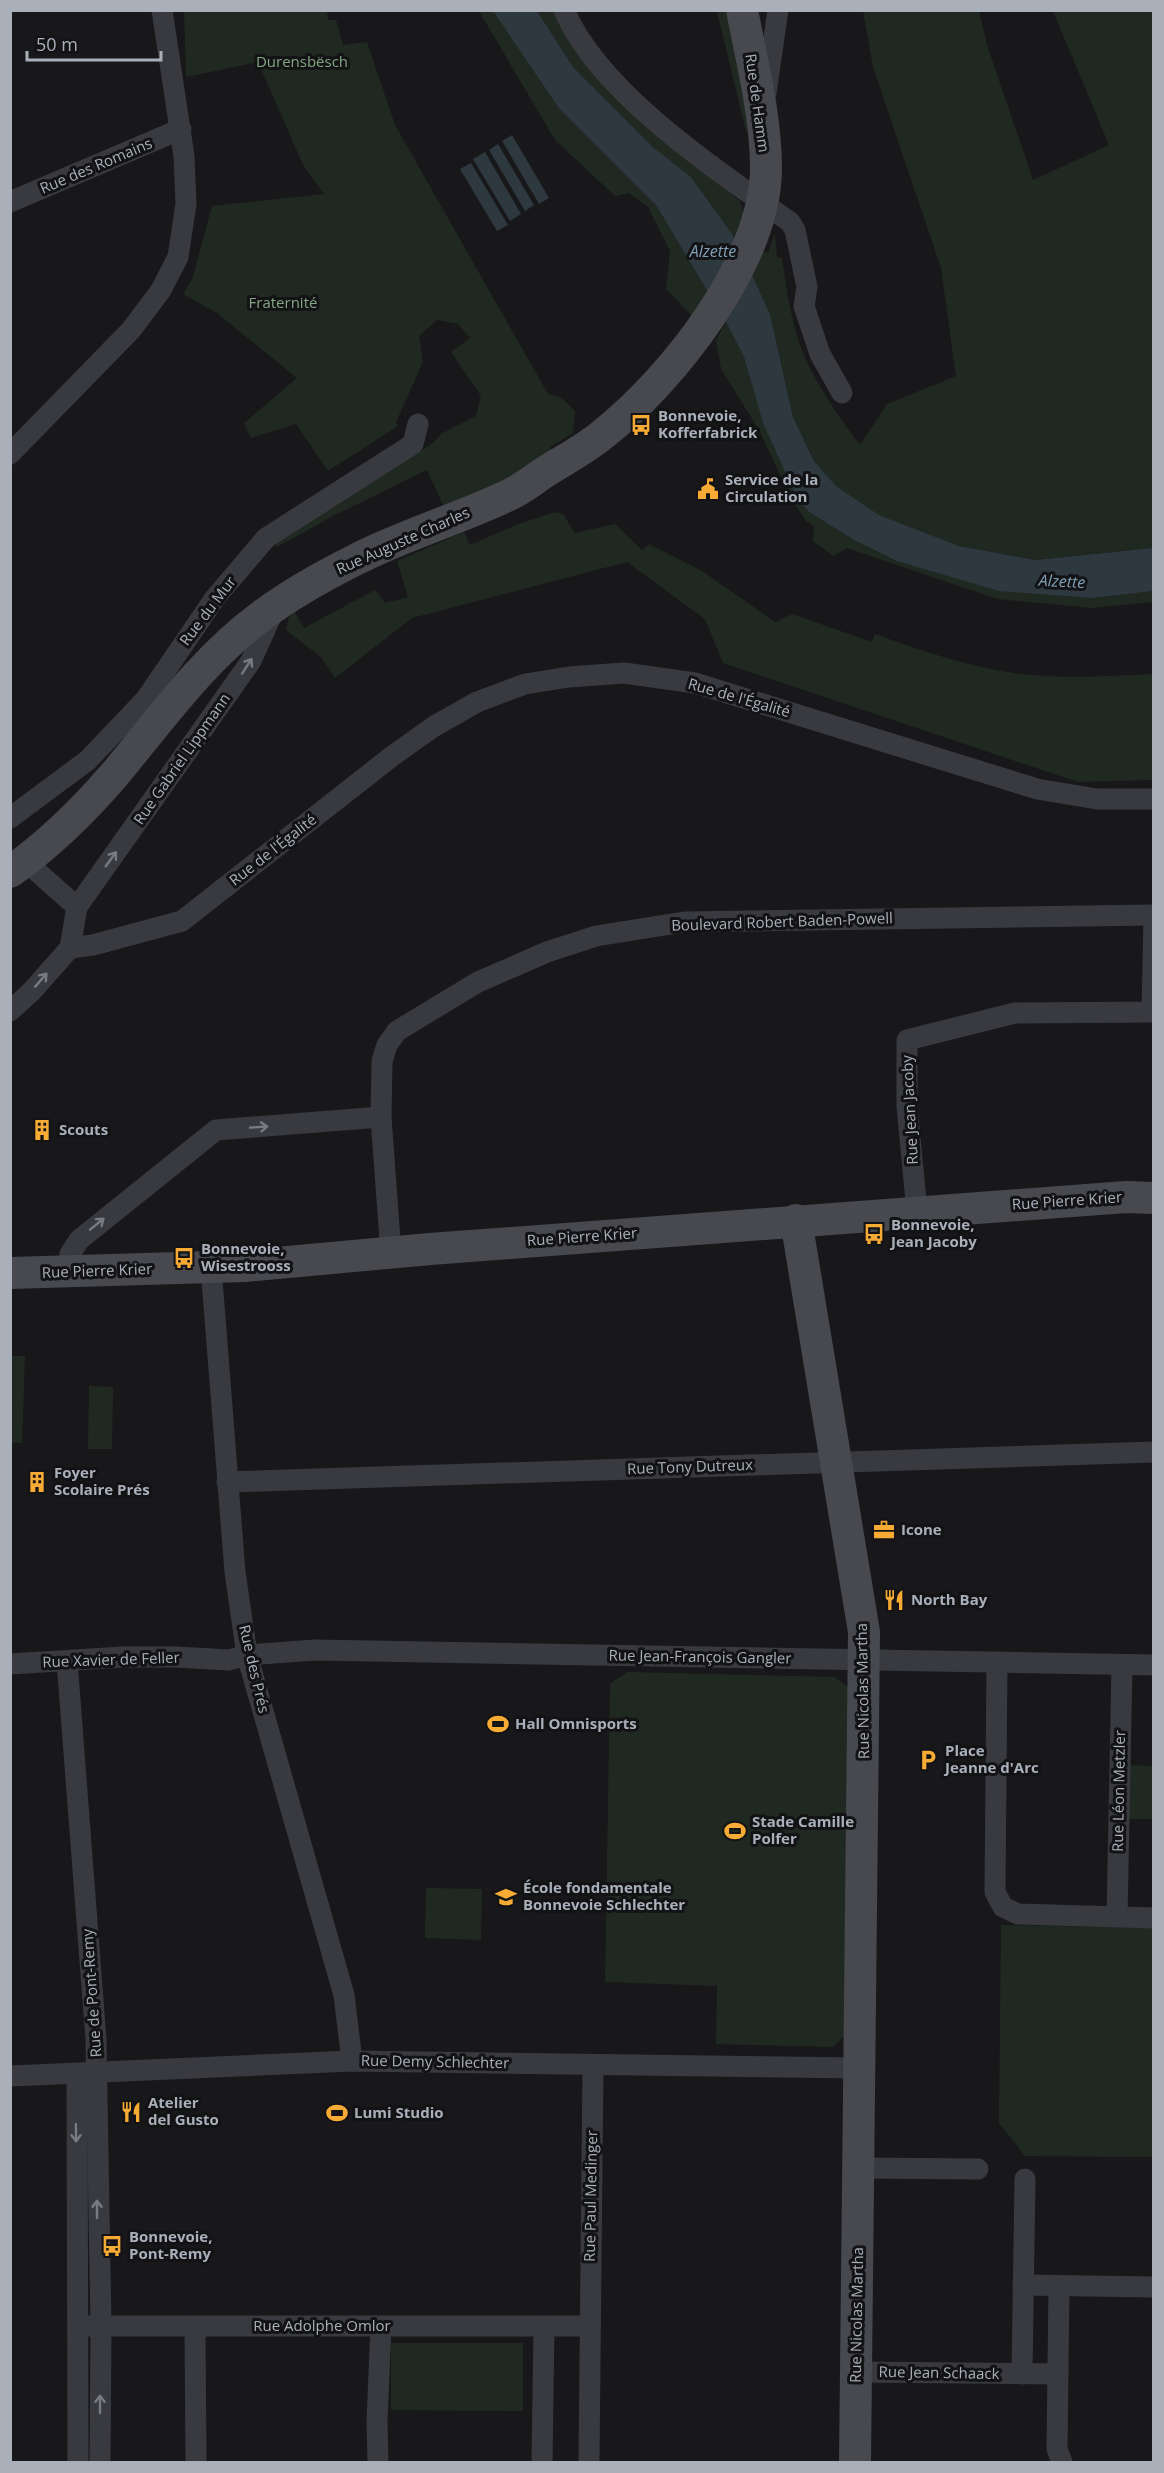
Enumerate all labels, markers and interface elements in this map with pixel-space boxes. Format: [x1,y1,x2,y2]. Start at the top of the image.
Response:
scale bar [27,24,160,62]
text: 50 m [36,32,78,56]
park label: Durensbësch [256,51,348,71]
street label: Rue de Hamm [741,52,775,153]
street label: Rue des Romains [36,132,155,198]
water label: Alzette [689,240,736,262]
park label: Fraternité [249,292,317,312]
place label: Bonnevoie, Kofferfabrick [658,405,758,442]
bus stop icon: Bonnevoie, Kofferfabrick [629,413,653,437]
place label: Service de la Circulation [725,469,818,506]
public building icon: Service de la Circulation [696,477,720,501]
street label: Rue Auguste Charles [333,502,472,579]
water label: Alzette [1037,569,1086,593]
street label: Rue du Mur [175,572,240,649]
one-way arrow [241,657,254,674]
street label: Rue de l'Égalité [686,673,793,721]
street label: Rue Gabriel Lippmann [128,689,234,828]
street label: Rue de l'Égalité [225,809,320,890]
one-way arrow [105,852,117,868]
street label: Boulevard Robert Baden-Powell [671,907,893,935]
one-way arrow [34,973,48,988]
street label: Rue Jean Jacoby [896,1054,922,1165]
building icon: Scouts [30,1118,54,1142]
place label: Scouts [59,1119,108,1139]
one-way arrow [248,1121,268,1132]
street label: Rue Pierre Krier [1011,1186,1123,1214]
place label: Bonnevoie, Jean Jacoby [889,1214,977,1251]
one-way arrow [88,1218,104,1231]
street label: Rue Pierre Krier [526,1222,638,1250]
bus stop icon: Bonnevoie, Jean Jacoby [862,1222,886,1246]
place label: Bonnevoie, Wisestrooss [201,1238,291,1275]
bus stop icon: Bonnevoie, Wisestrooss [172,1246,196,1270]
street label: Rue Pierre Krier [42,1258,152,1282]
street label: Rue Tony Dutreux [627,1454,753,1478]
place label: Foyer Scolaire Prés [54,1462,150,1499]
building icon: Foyer Scolaire Prés [25,1470,49,1494]
office icon: Icone [872,1518,896,1542]
place label: Icone [901,1519,942,1539]
restaurant icon: North Bay [882,1588,906,1612]
place label: North Bay [911,1589,988,1609]
street label: Rue des Prés [235,1623,275,1715]
street label: Rue Nicolas Martha [851,1623,873,1759]
street label: Rue Jean-François Gangler [608,1644,792,1668]
street label: Rue Xavier de Feller [42,1647,180,1671]
sports icon: Hall Omnisports [486,1712,510,1736]
place label: Hall Omnisports [515,1713,637,1733]
street label: Rue Léon Metzler [1107,1730,1129,1852]
place label: Place Jeanne d'Arc [943,1740,1039,1777]
parking icon: Place Jeanne d'Arc [916,1748,940,1772]
place label: Stade Camille Polfer [752,1811,854,1848]
sports icon: Stade Camille Polfer [723,1819,747,1843]
place label: École fondamentale Bonnevoie Schlechter [523,1877,685,1914]
school or university icon: École fondamentale Bonnevoie Schlechter [494,1885,518,1909]
street label: Rue de Pont-Remy [77,1928,105,2058]
street label: Rue Demy Schlechter [361,2050,509,2072]
place label: Atelier del Gusto [148,2092,219,2129]
restaurant icon: Atelier del Gusto [119,2100,143,2124]
sports icon: Lumi Studio [325,2101,349,2125]
place label: Lumi Studio [354,2102,444,2122]
one-way arrow [71,2122,82,2142]
street label: Rue Paul Medinger [579,2130,601,2262]
one-way arrow [92,2200,103,2220]
place label: Bonnevoie, Pont-Remy [129,2226,212,2263]
bus stop icon: Bonnevoie, Pont-Remy [100,2234,124,2258]
street label: Rue Nicolas Martha [845,2247,867,2383]
street label: Rue Adolphe Omlor [253,2315,391,2335]
street label: Rue Jean Schaack [878,2361,1000,2383]
one-way arrow [94,2395,106,2415]

